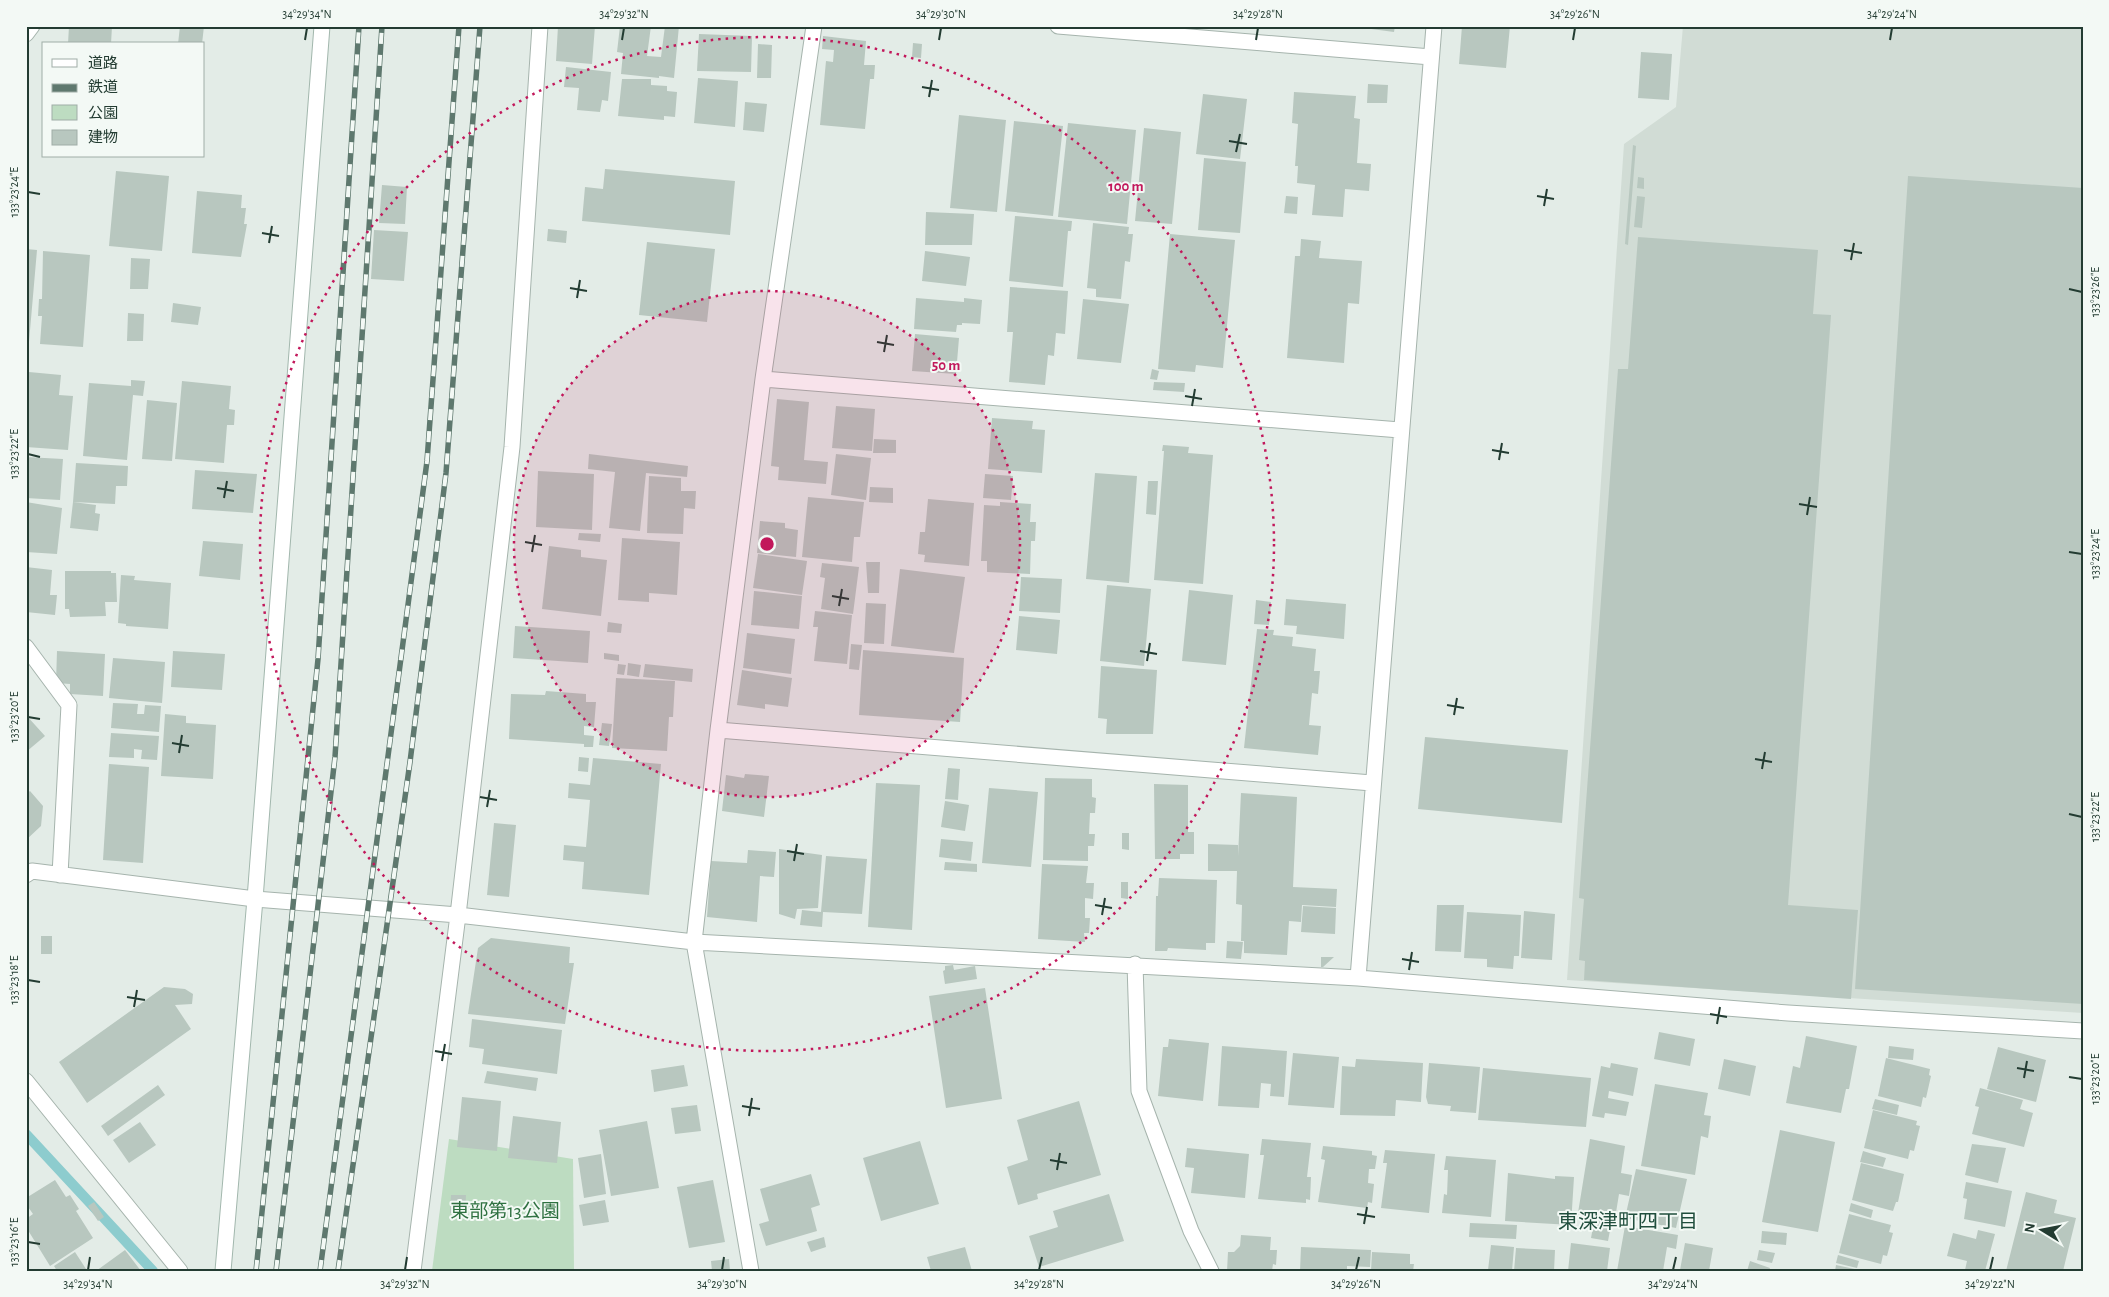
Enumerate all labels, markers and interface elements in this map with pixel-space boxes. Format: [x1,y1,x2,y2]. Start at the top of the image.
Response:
text: 34°29'34"N [282,8,332,20]
text: 34°29'32"N [599,8,649,20]
text: 34°29'30"N [916,8,966,20]
text: 34°29'28"N [1233,8,1283,20]
text: 34°29'26"N [1550,8,1600,20]
text: 34°29'24"N [1867,8,1917,20]
legend [42,42,205,158]
text: 道路 [88,55,118,71]
text: 鉄道 [88,79,118,95]
text: 公園 [88,105,118,121]
text: 建物 [88,129,118,145]
text: 133°23'24"E [8,167,20,217]
text: 100 m [1108,179,1144,194]
text: 133°23'26"E [2089,267,2101,317]
text: 50 m [932,358,960,373]
text: 133°23'22"E [8,429,20,479]
text: 133°23'24"E [2089,529,2101,579]
centre of rings [758,535,776,553]
text: 133°23'20"E [8,691,20,742]
text: 133°23'22"E [2089,792,2101,842]
text: 133°23'18"E [8,955,20,1004]
text: 133°23'20"E [2089,1053,2101,1104]
park label: 東部第13公園 [450,1201,560,1221]
north arrow [2016,1204,2066,1254]
district label: 東深津町四丁目 [1558,1210,1698,1232]
text: 133°23'16"E [8,1217,20,1266]
text: N [2022,1222,2038,1234]
text: 34°29'34"N [63,1278,113,1290]
text: 34°29'32"N [380,1278,430,1290]
text: 34°29'30"N [697,1278,747,1290]
text: 34°29'28"N [1014,1278,1064,1290]
text: 34°29'26"N [1331,1278,1381,1290]
text: 34°29'24"N [1648,1278,1698,1290]
text: 34°29'22"N [1965,1278,2015,1290]

